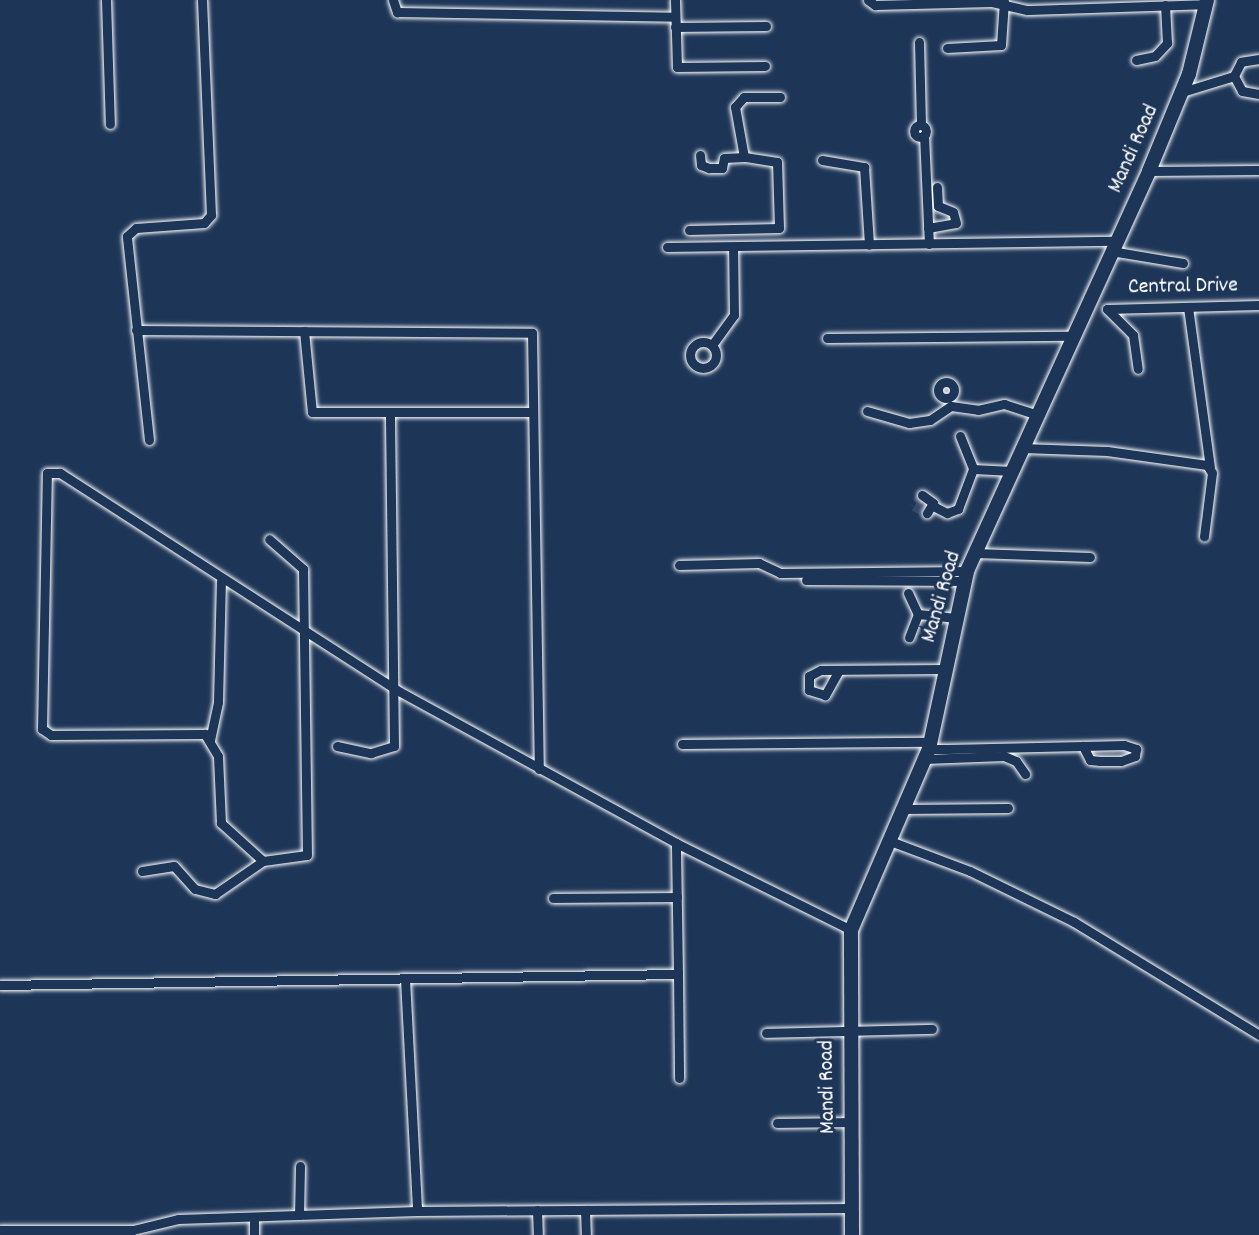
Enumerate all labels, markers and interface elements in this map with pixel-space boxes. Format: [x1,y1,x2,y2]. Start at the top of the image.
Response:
street label: Mandi Road [1103,101,1165,197]
street label: Central Drive [1128,273,1238,301]
street label: Mandi Road [916,548,968,646]
street label: Mandi Road [814,1040,842,1134]

